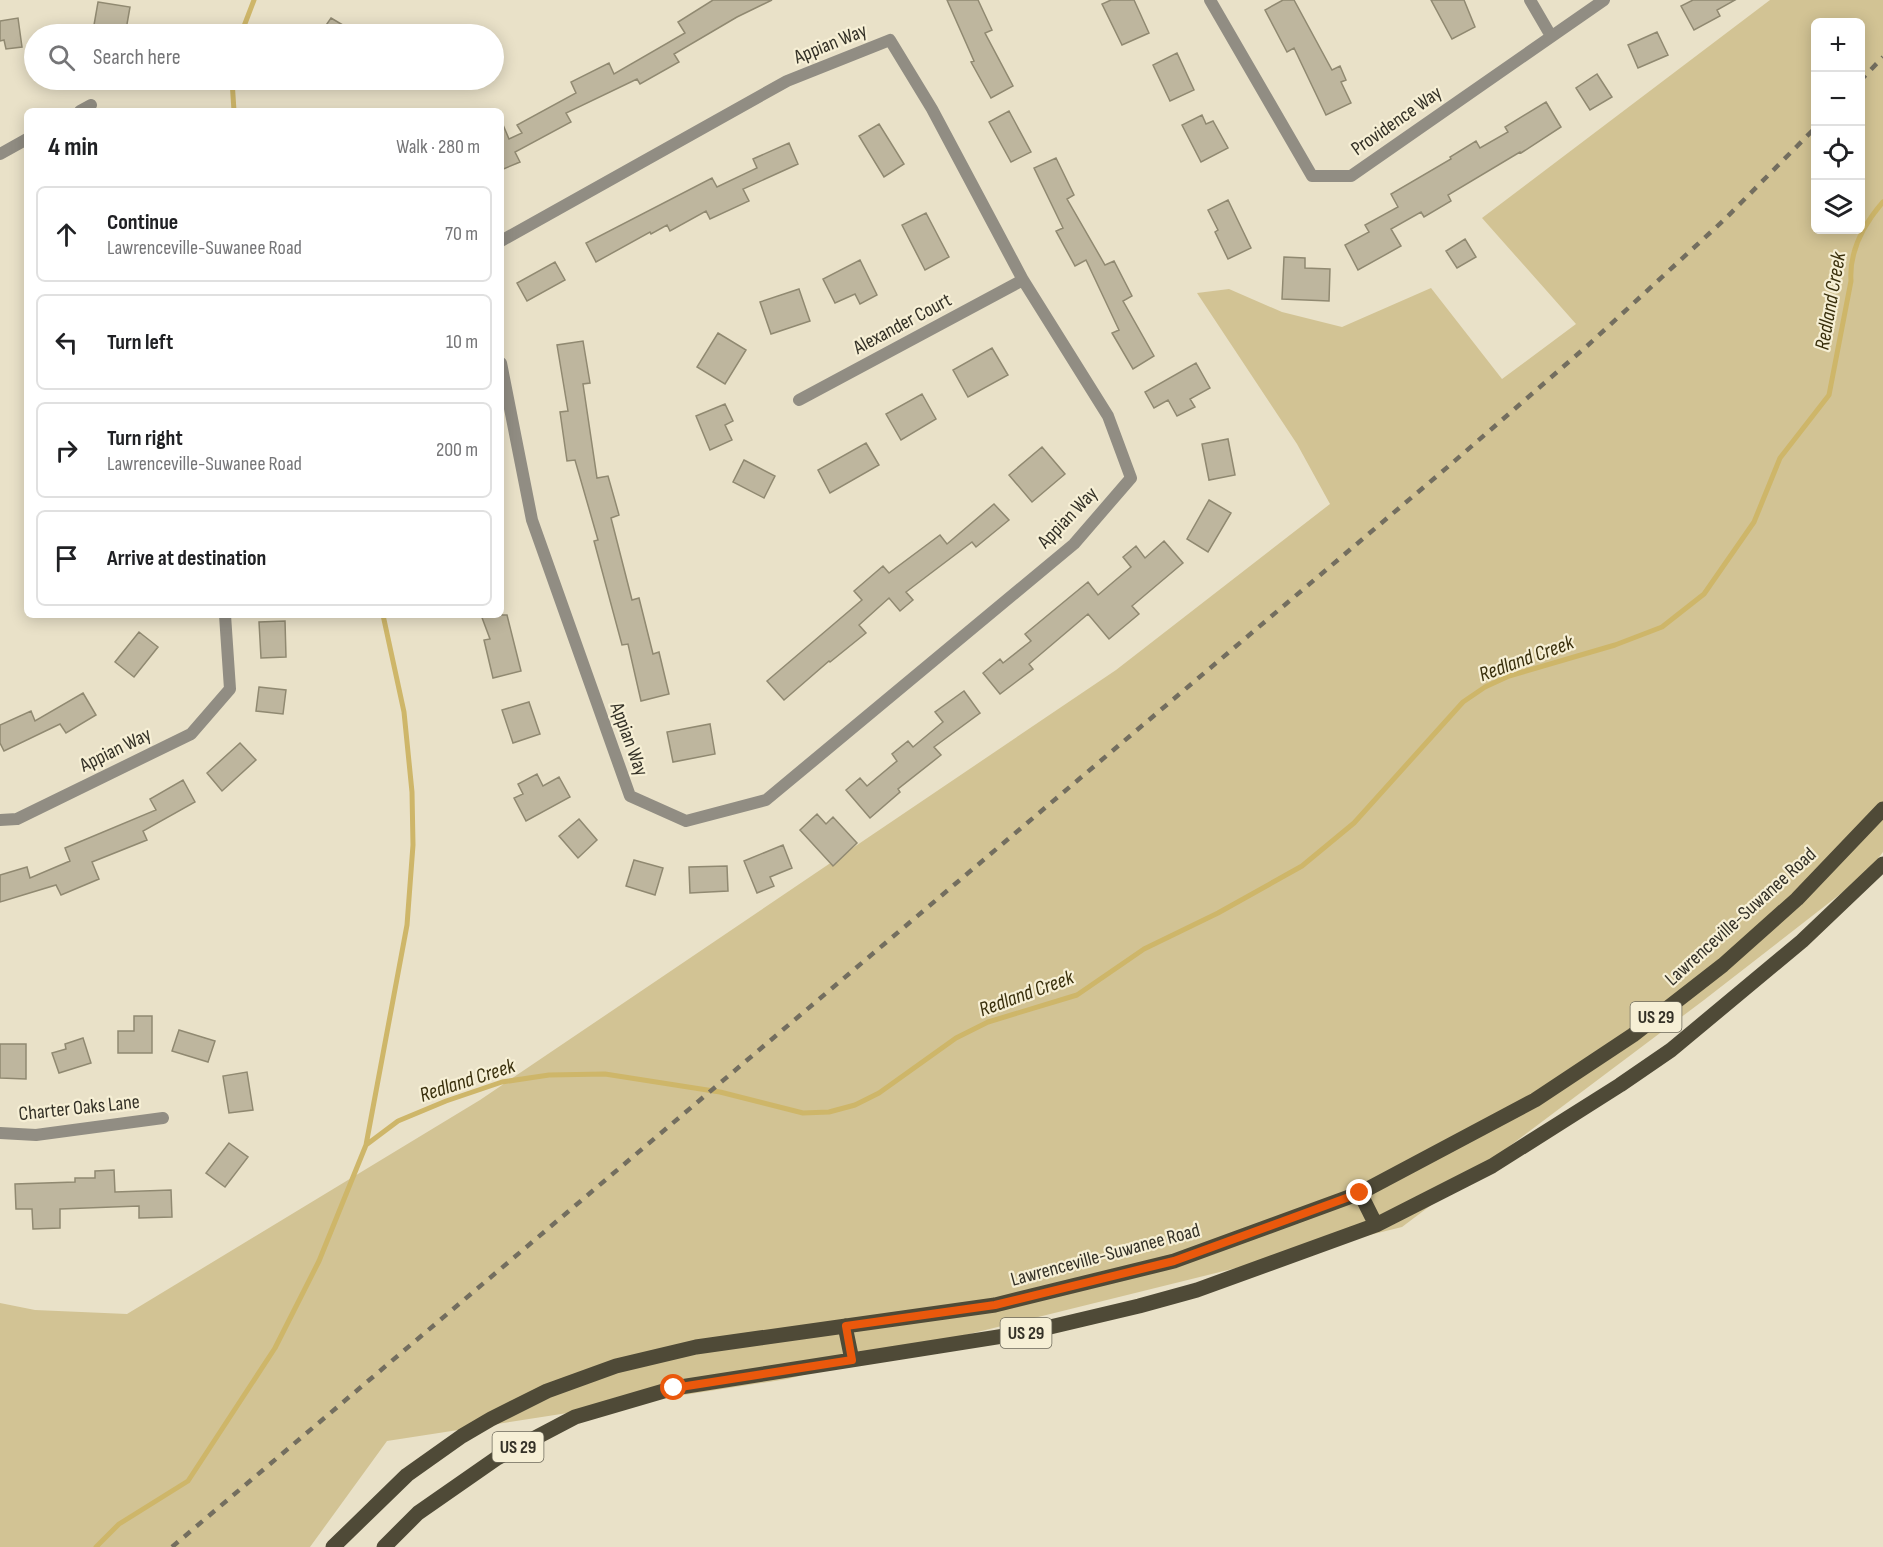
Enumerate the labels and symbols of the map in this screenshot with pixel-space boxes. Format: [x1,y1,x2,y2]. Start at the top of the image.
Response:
street label: Appian Way [790,18,871,70]
street label: Providence Way [1347,81,1447,161]
water label: Redland Creek [1810,249,1852,352]
street label: Alexander Court [848,288,956,360]
street label: Appian Way [1032,482,1103,554]
water label: Redland Creek [1475,629,1578,687]
street label: Appian Way [604,698,654,780]
street label: Appian Way [75,722,155,778]
street label: Lawrenceville-Suwanee Road [1660,843,1821,991]
water label: Redland Creek [975,964,1078,1022]
road number: US 29 [1630,1002,1682,1032]
water label: Redland Creek [416,1053,519,1108]
street label: Charter Oaks Lane [17,1090,141,1126]
route end [1346,1179,1372,1205]
street label: Lawrenceville-Suwanee Road [1008,1218,1203,1292]
road number: US 29 [1000,1318,1052,1348]
route start [660,1374,686,1400]
road number: US 29 [492,1432,544,1462]

